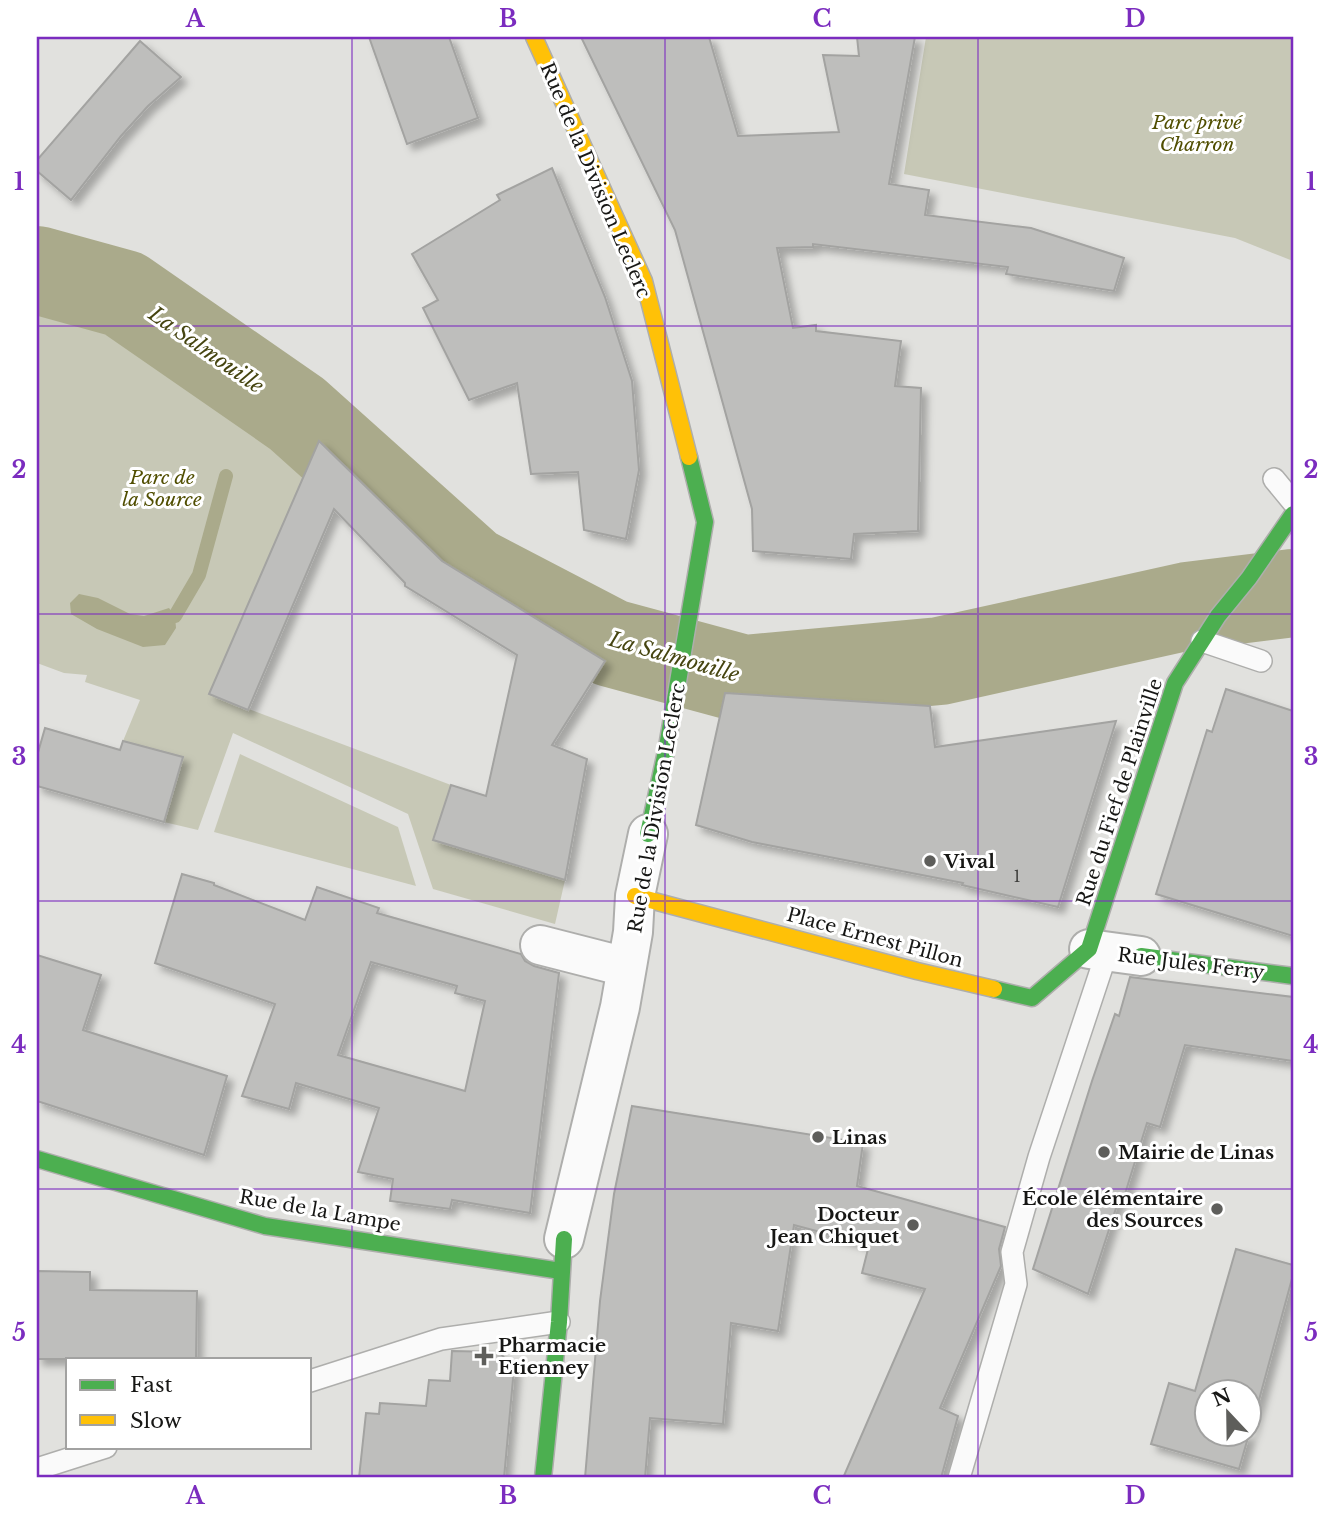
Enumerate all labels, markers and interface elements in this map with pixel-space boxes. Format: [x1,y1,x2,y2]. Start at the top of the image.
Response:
text: A [185,5,206,33]
text: B [499,5,517,33]
text: C [813,5,831,33]
text: D [1124,5,1146,33]
street label: Rue de la Division Leclerc [535,59,656,301]
park label: Parc privé Charron [1151,111,1243,156]
text: 1 [14,168,24,196]
text: 1 [1306,168,1316,196]
water label: La Salmouille [143,300,269,399]
text: 2 [12,456,26,484]
text: 2 [1304,456,1318,484]
park label: Parc de la Source [122,466,202,511]
water label: La Salmouille [605,626,743,688]
street label: Rue du Fief de Plainville [1072,675,1167,909]
street label: Rue de la Division Leclerc [623,681,690,935]
text: 3 [12,743,26,771]
text: 3 [1304,743,1318,771]
place label: Vival [943,850,995,873]
marker: Vival [922,853,938,869]
house number: 1 [1013,866,1021,886]
street label: Place Ernest Pillon [784,903,966,972]
street label: Rue Jules Ferry [1116,943,1266,984]
text: 4 [11,1031,27,1059]
text: 4 [1303,1031,1319,1059]
place label: Linas [832,1126,887,1149]
marker: Linas [810,1129,826,1145]
place label: Mairie de Linas [1118,1141,1274,1164]
marker: Mairie de Linas [1096,1144,1112,1160]
street label: Rue de la Lampe [237,1185,403,1236]
place label: École élémentaire des Sources [1022,1187,1203,1232]
marker: École élémentaire des Sources [1209,1201,1225,1217]
place label: Docteur Jean Chiquet [766,1203,900,1248]
marker: Docteur Jean Chiquet [905,1217,921,1233]
text: 5 [12,1319,26,1347]
text: 5 [1304,1319,1318,1347]
place label: Pharmacie Etienney [498,1334,606,1379]
marker: Pharmacie Etienney [476,1348,492,1364]
legend [66,1358,312,1448]
text: Fast [130,1372,172,1398]
north arrow [1194,1378,1264,1448]
text: N [1209,1384,1235,1412]
text: Slow [130,1408,182,1434]
text: A [185,1482,206,1510]
text: B [499,1482,517,1510]
text: C [813,1482,831,1510]
text: D [1124,1482,1146,1510]

